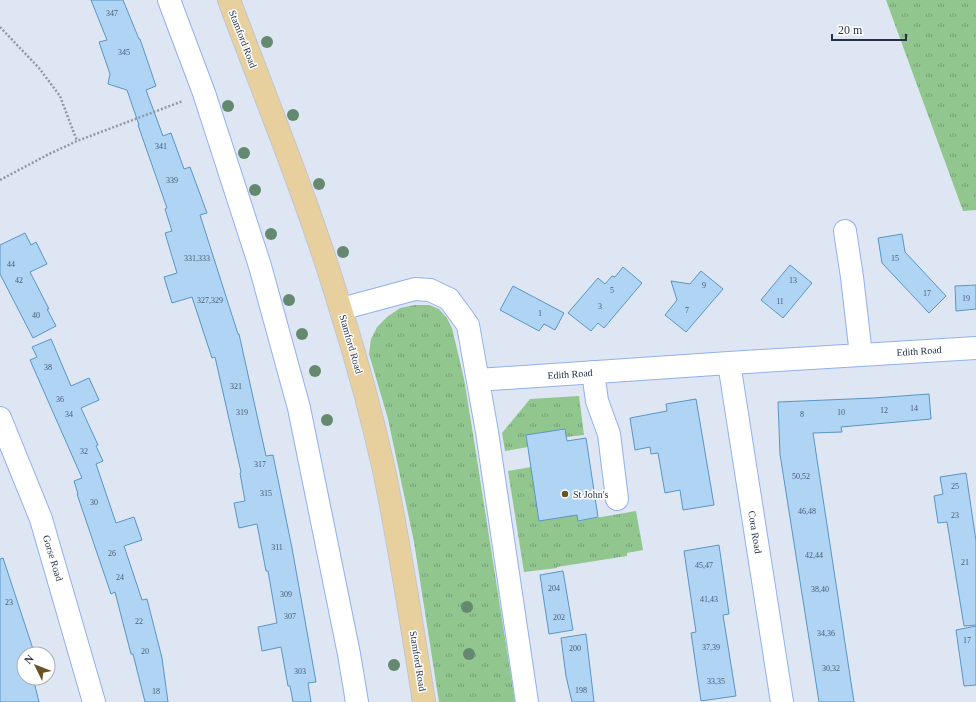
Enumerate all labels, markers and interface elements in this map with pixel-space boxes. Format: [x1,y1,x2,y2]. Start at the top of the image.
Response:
house number: 347 [106,9,118,18]
street label: Stamford Road [227,9,259,69]
scale bar [832,16,906,42]
text: 20 m [838,23,863,37]
house number: 345 [118,48,130,57]
house number: 341 [155,142,167,151]
house number: 339 [166,176,178,185]
house number: 331,333 [184,254,210,263]
house number: 15 [891,254,899,263]
house number: 44 [7,260,15,269]
house number: 42 [15,276,23,285]
house number: 13 [789,276,797,285]
house number: 9 [702,281,706,290]
house number: 5 [610,286,614,295]
house number: 17 [923,289,931,298]
house number: 19 [962,294,970,303]
house number: 327,329 [197,296,223,305]
house number: 11 [776,297,784,306]
house number: 3 [598,302,602,311]
house number: 7 [685,306,689,315]
house number: 1 [538,309,542,318]
house number: 40 [32,311,40,320]
street label: Stamford Road [337,313,365,375]
street label: Edith Road [896,344,942,358]
house number: 38 [44,363,52,372]
street label: Edith Road [547,367,593,381]
house number: 321 [230,382,242,391]
house number: 36 [56,395,64,404]
house number: 14 [910,404,918,413]
house number: 12 [880,406,888,415]
house number: 319 [236,408,248,417]
house number: 10 [837,408,845,417]
house number: 34 [65,410,73,419]
house number: 8 [800,410,804,419]
house number: 32 [80,447,88,456]
house number: 317 [254,460,266,469]
house number: 50,52 [792,472,810,481]
house number: 25 [951,482,959,491]
house number: 315 [260,489,272,498]
marker: St John's [560,489,570,499]
place label: St John's [573,489,609,500]
house number: 30 [90,498,98,507]
house number: 46,48 [798,507,816,516]
street label: Cora Road [746,510,764,554]
house number: 23 [951,511,959,520]
street label: Gorse Road [41,534,65,582]
house number: 311 [271,543,283,552]
house number: 26 [108,549,116,558]
house number: 42,44 [805,551,823,560]
house number: 21 [961,558,969,567]
house number: 45,47 [695,561,713,570]
house number: 24 [116,573,124,582]
house number: 204 [548,584,560,593]
house number: 38,40 [811,585,829,594]
house number: 309 [280,590,292,599]
house number: 41,43 [700,595,718,604]
house number: 23 [5,598,13,607]
house number: 307 [284,612,296,621]
house number: 202 [553,613,565,622]
house number: 22 [135,617,143,626]
house number: 34,36 [817,629,835,638]
street label: Stamford Road [408,630,428,692]
house number: 17 [963,636,971,645]
house number: 37,39 [702,643,720,652]
house number: 200 [569,644,581,653]
north arrow [16,646,56,686]
house number: 20 [141,647,149,656]
text: N [22,652,36,666]
house number: 30,32 [822,664,840,673]
house number: 303 [294,667,306,676]
house number: 33,35 [707,677,725,686]
house number: 198 [575,686,587,695]
house number: 18 [152,687,160,696]

